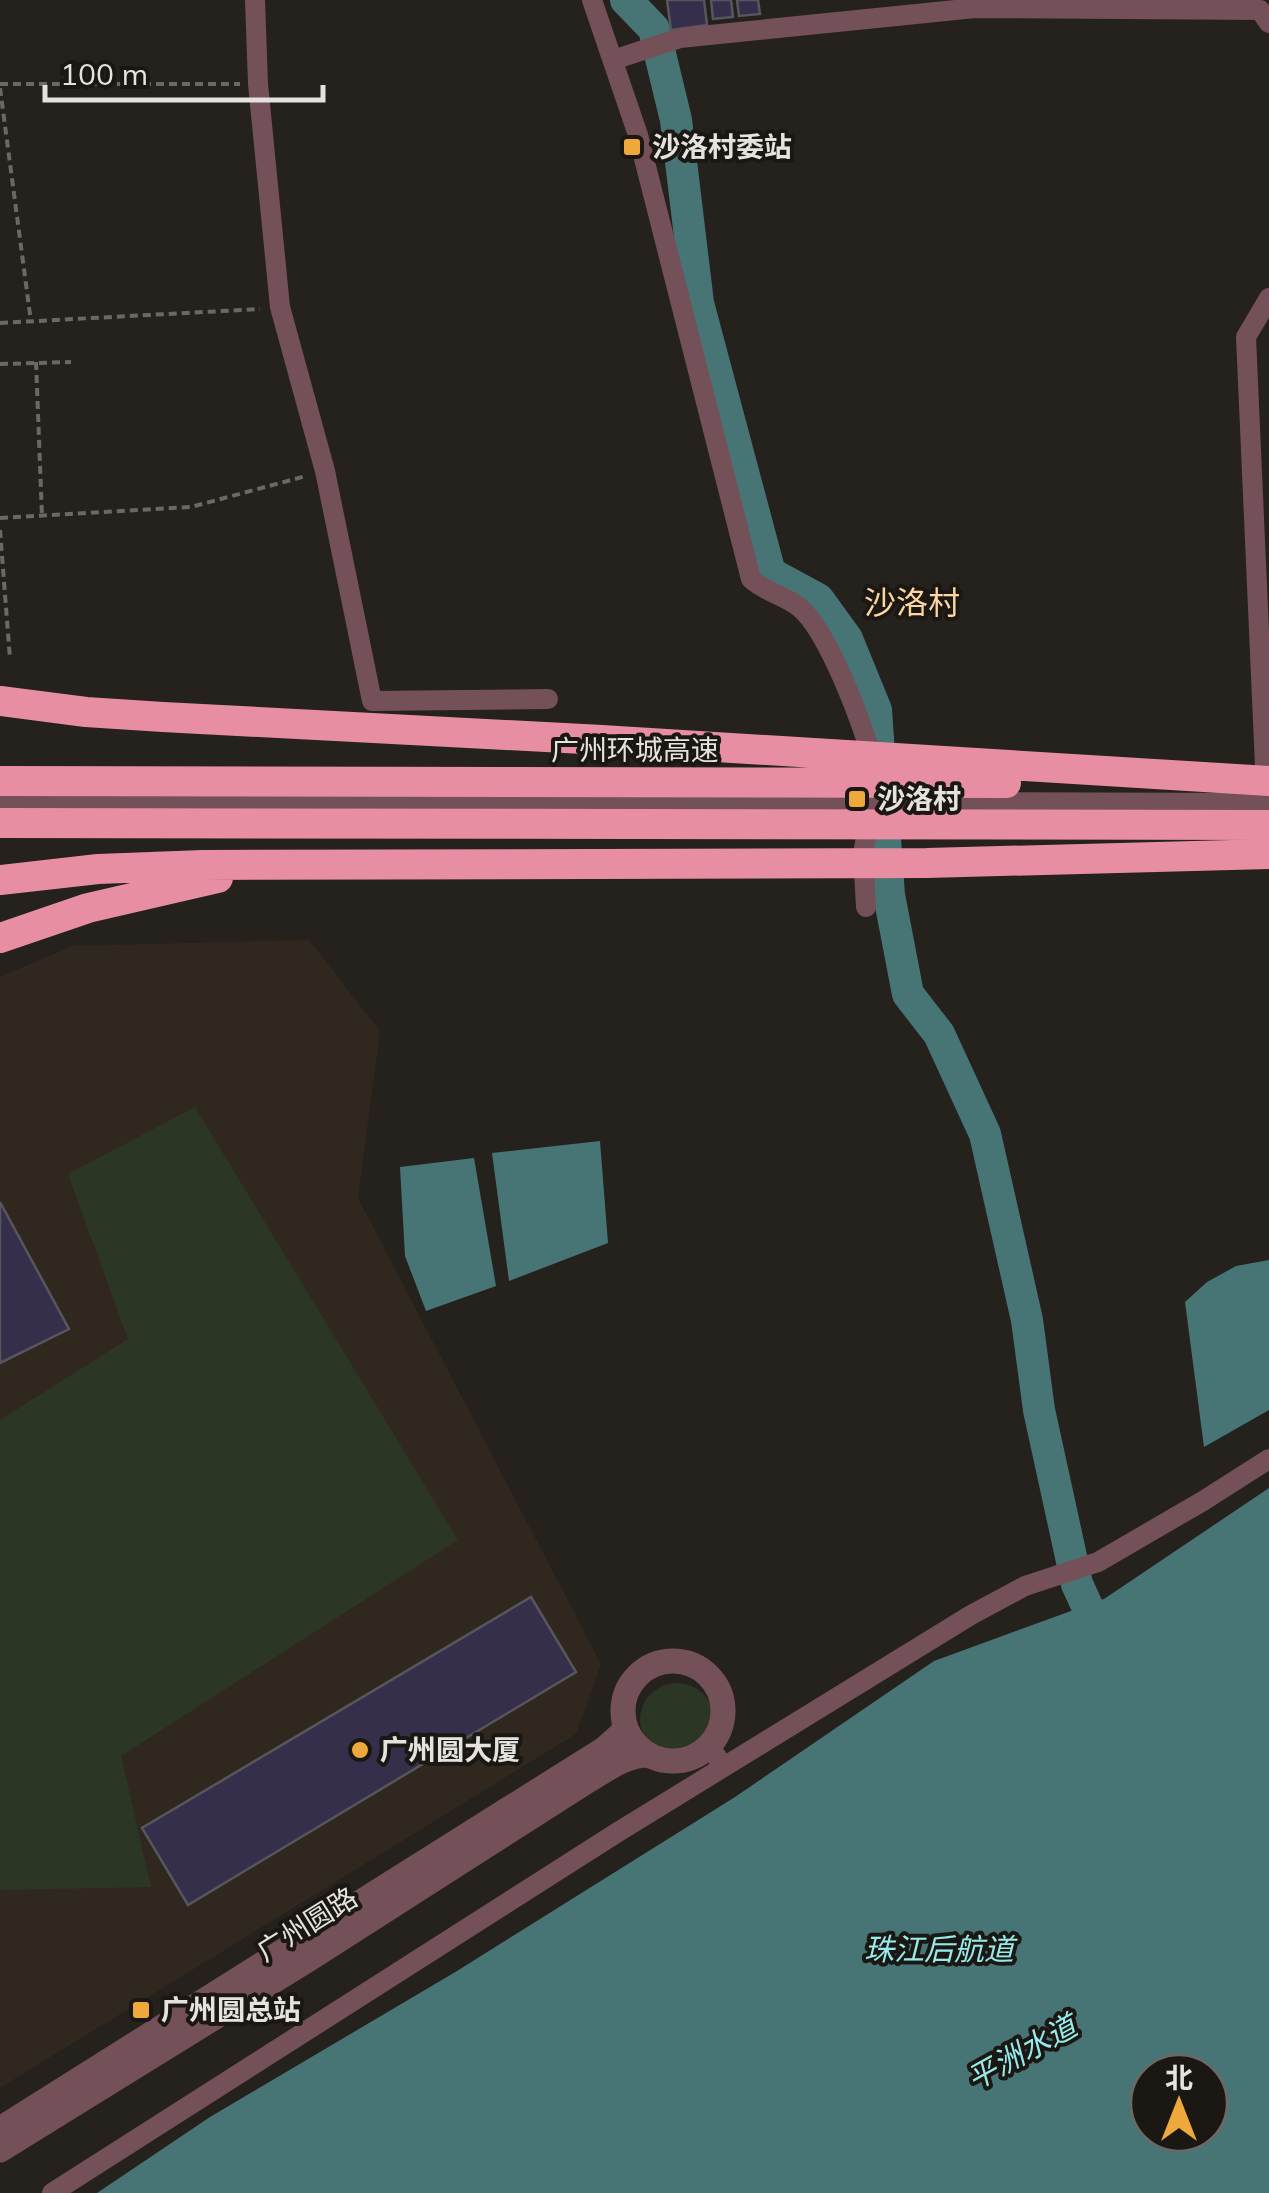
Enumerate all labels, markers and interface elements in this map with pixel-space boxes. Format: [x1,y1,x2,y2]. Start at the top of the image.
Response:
scale bar [45,40,322,102]
text: 100 m [60,55,148,93]
place label: 沙洛村委站 [652,129,792,164]
marker: 沙洛村委站 [621,136,643,158]
district label: 沙洛村 [864,582,960,622]
street label: 广州环城高速 [551,732,719,767]
place label: 沙洛村 [877,781,961,816]
marker: 沙洛村 [846,788,868,810]
place label: 广州圆大厦 [380,1732,520,1767]
marker: 广州圆大厦 [349,1739,371,1761]
street label: 广州圆路 [250,1879,364,1968]
water label: 珠江后航道 [864,1930,1018,1968]
place label: 广州圆总站 [161,1992,301,2027]
marker: 广州圆总站 [130,1999,152,2021]
water label: 平洲水道 [960,2004,1087,2098]
north arrow [1129,2053,1229,2153]
text: 北 [1165,2060,1193,2095]

